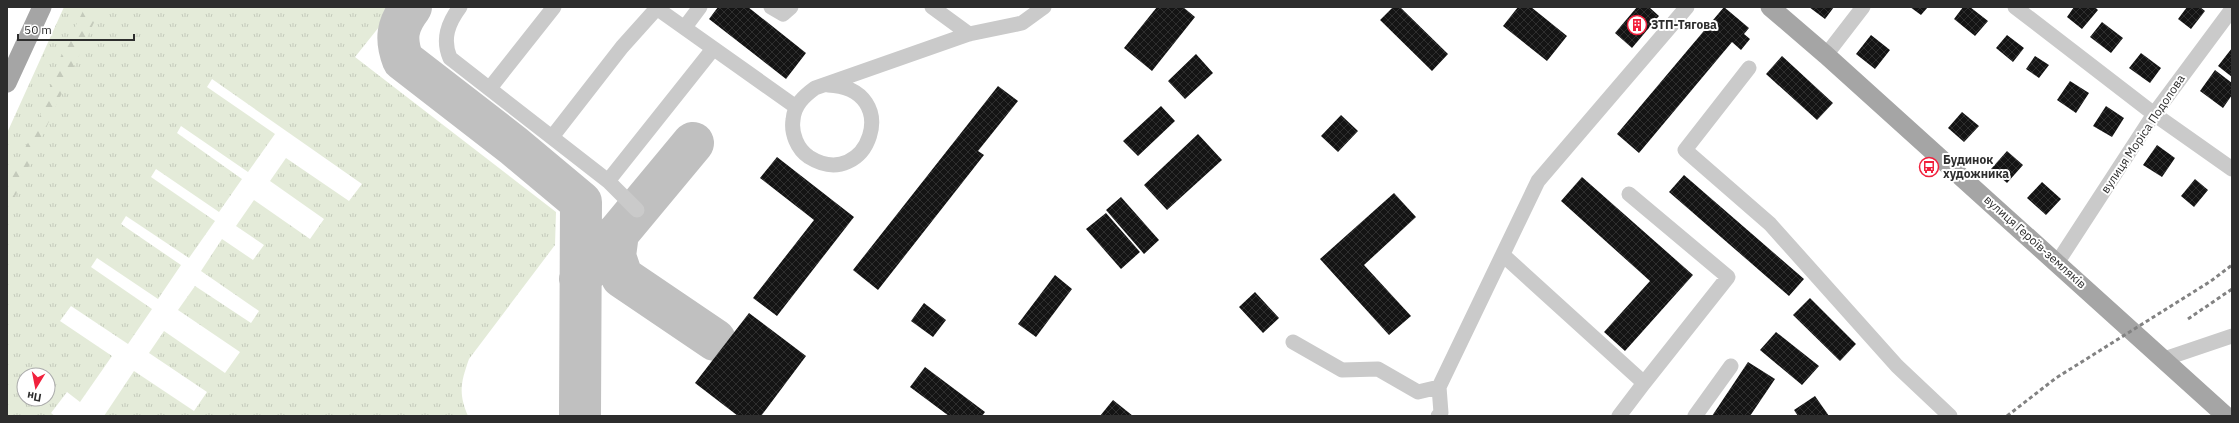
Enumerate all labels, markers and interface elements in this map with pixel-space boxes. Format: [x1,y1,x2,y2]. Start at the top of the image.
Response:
building icon: ЗТП-Тягова [1626,14,1648,36]
scale bar [18,16,134,42]
place label: ЗТП-Тягова [1651,17,1717,32]
text: 50 m [24,22,52,37]
street label: вулиця Моріса Подолова [2097,71,2188,196]
place label: Будинок художника [1943,152,2009,181]
bus stop icon: Будинок художника [1918,156,1940,178]
street label: вулиця Героїв-земляків [1981,192,2090,291]
north arrow [16,367,56,407]
text: Пн [26,389,43,405]

